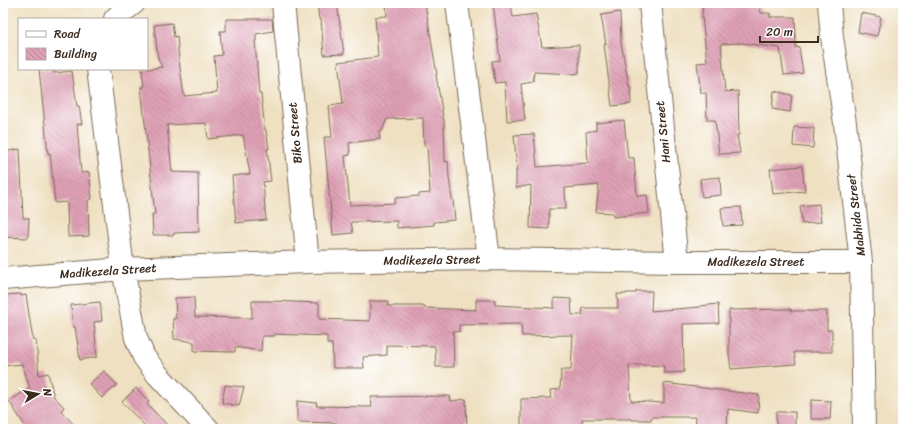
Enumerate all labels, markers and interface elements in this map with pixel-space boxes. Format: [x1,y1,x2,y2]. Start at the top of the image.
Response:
legend [18,18,148,70]
scale bar [760,18,818,44]
text: 20 m [766,21,793,43]
text: Road [54,23,81,45]
text: Building [54,43,97,65]
street label: Hani Street [649,100,677,164]
street label: Biko Street [281,101,309,165]
street label: Mabhida Street [840,172,872,257]
street label: Madikezela Street [383,248,481,272]
street label: Madikezela Street [708,251,804,273]
street label: Madikezela Street [59,257,157,285]
north arrow [18,374,58,414]
text: N [37,386,57,398]

